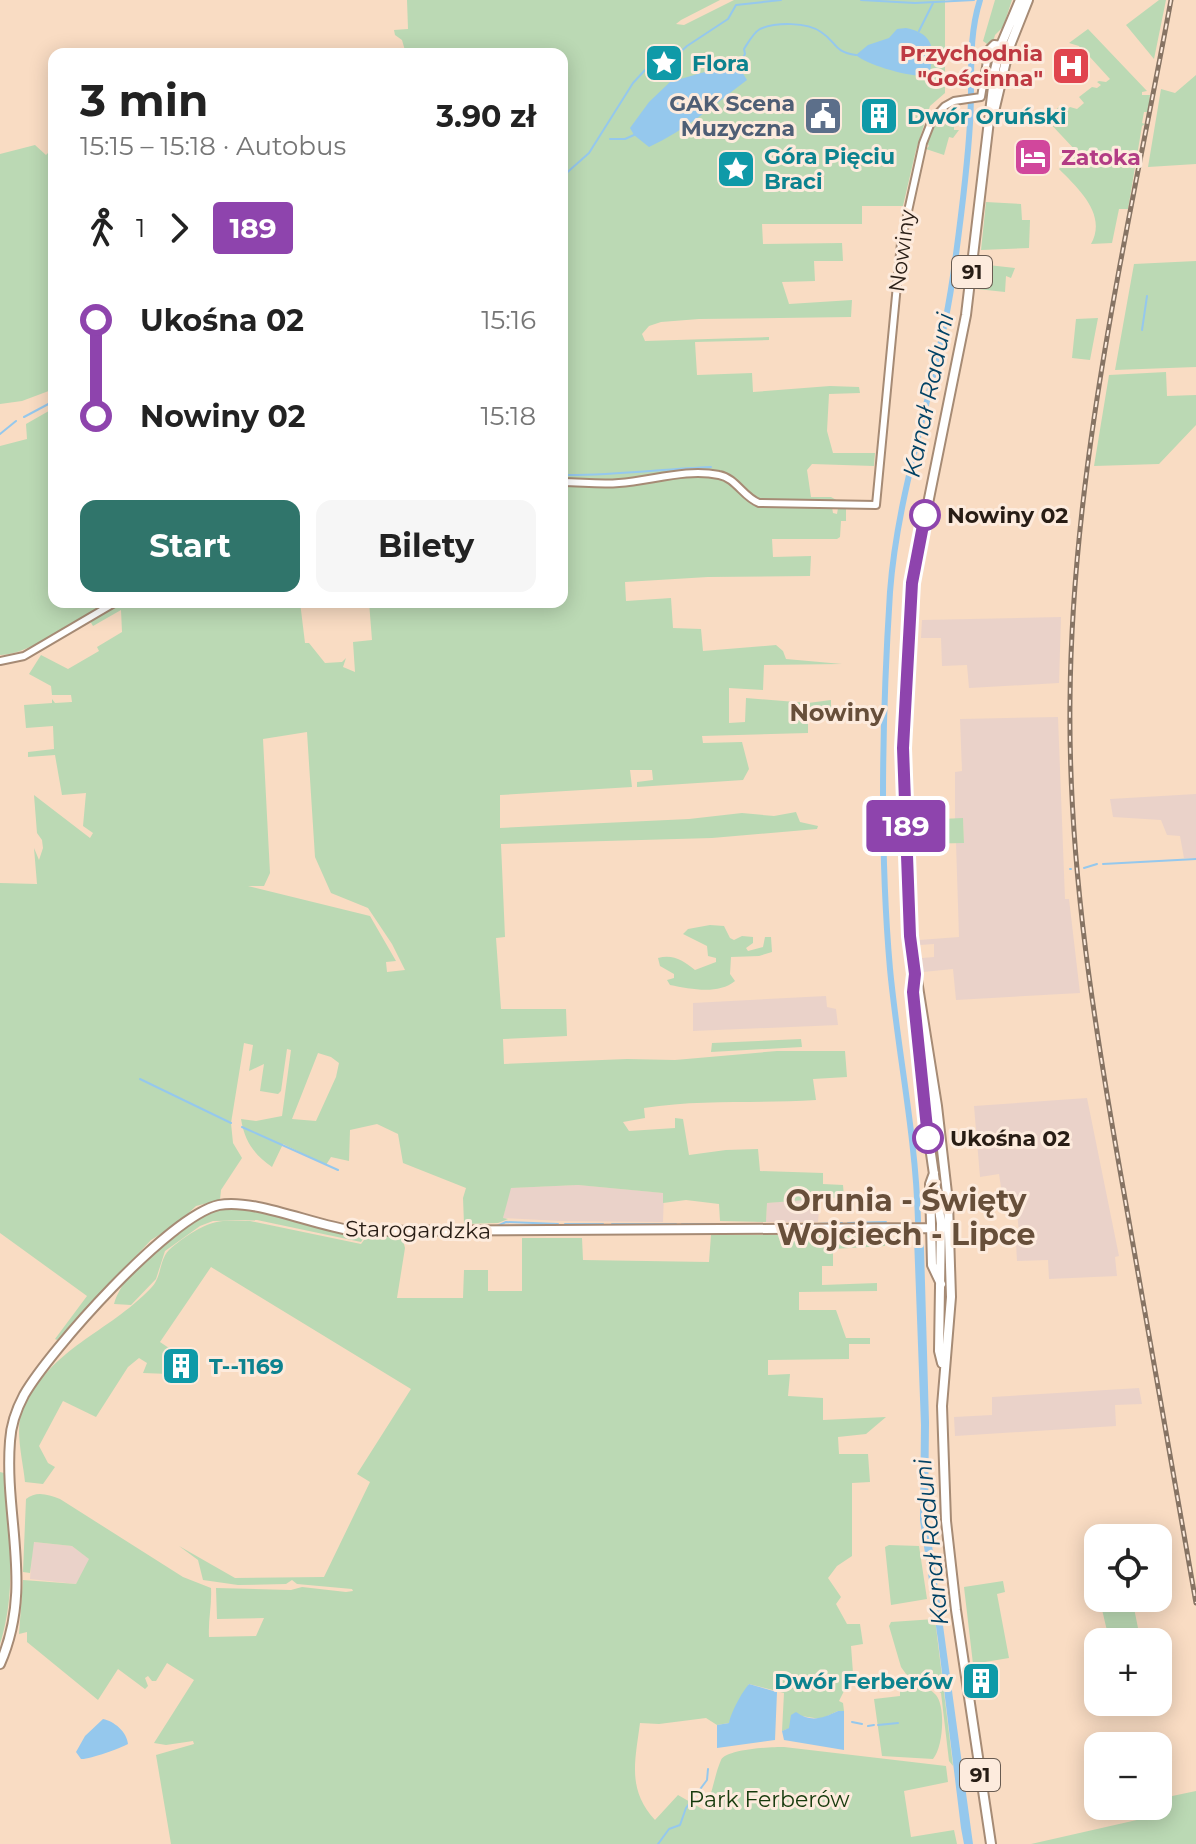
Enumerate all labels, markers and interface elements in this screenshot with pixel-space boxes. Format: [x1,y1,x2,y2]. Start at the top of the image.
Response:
place label: Przychodnia "Gościnna" [900,40,1043,92]
place icon: Flora [643,42,685,84]
hospital icon: Przychodnia "Gościnna" [1050,45,1092,87]
place label: Flora [692,50,749,77]
text: 3 min [80,73,208,127]
place label: GAK Scena Muzyczna [669,90,795,142]
public building icon: GAK Scena Muzyczna [802,95,844,137]
building icon: Dwór Oruński [858,95,900,137]
text: 3.90 zł [436,98,536,135]
place label: Dwór Oruński [907,103,1067,130]
text: 15:15 – 15:18 · Autobus [80,130,346,162]
hotel icon: Zatoka [1012,136,1054,178]
place label: Góra Pięciu Braci [764,143,895,195]
place label: Zatoka [1061,144,1141,171]
place icon: Góra Pięciu Braci [715,148,757,190]
icon: walk [80,206,124,250]
icon: forward [157,206,201,250]
street label: Nowiny [883,208,921,294]
text: 189 [229,211,277,245]
text: 1 [136,212,145,244]
road number: 91 [952,256,992,288]
text: Ukośna 02 [140,302,304,339]
text: 15:16 [481,304,536,336]
water label: Kanał Raduni [896,310,960,480]
text: Nowiny 02 [140,398,305,435]
text: 15:18 [480,400,536,432]
button: Start [80,500,300,592]
button: Bilety [316,500,536,592]
marker: Nowiny 02 [910,500,940,530]
place label: Nowiny 02 [947,502,1068,529]
district label: Nowiny [789,698,885,727]
line badge: 189 [860,800,952,852]
text: 189 [882,809,930,843]
marker: Ukośna 02 [913,1123,943,1153]
place label: Ukośna 02 [950,1125,1070,1152]
district label: Orunia - Święty Wojciech - Lipce [777,1182,1035,1253]
street label: Starogardzka [345,1215,491,1245]
building icon: T--1169 [160,1345,202,1387]
place label: T--1169 [209,1353,284,1380]
water label: Kanał Raduni [908,1457,954,1627]
map controls [1084,1524,1172,1820]
button: locate [1084,1524,1172,1612]
button: + [1084,1628,1172,1716]
building icon: Dwór Ferberów [960,1660,1002,1702]
place label: Dwór Ferberów [774,1668,953,1695]
button: − [1084,1732,1172,1820]
road number: 91 [960,1759,1000,1791]
park label: Park Ferberów [688,1786,850,1813]

